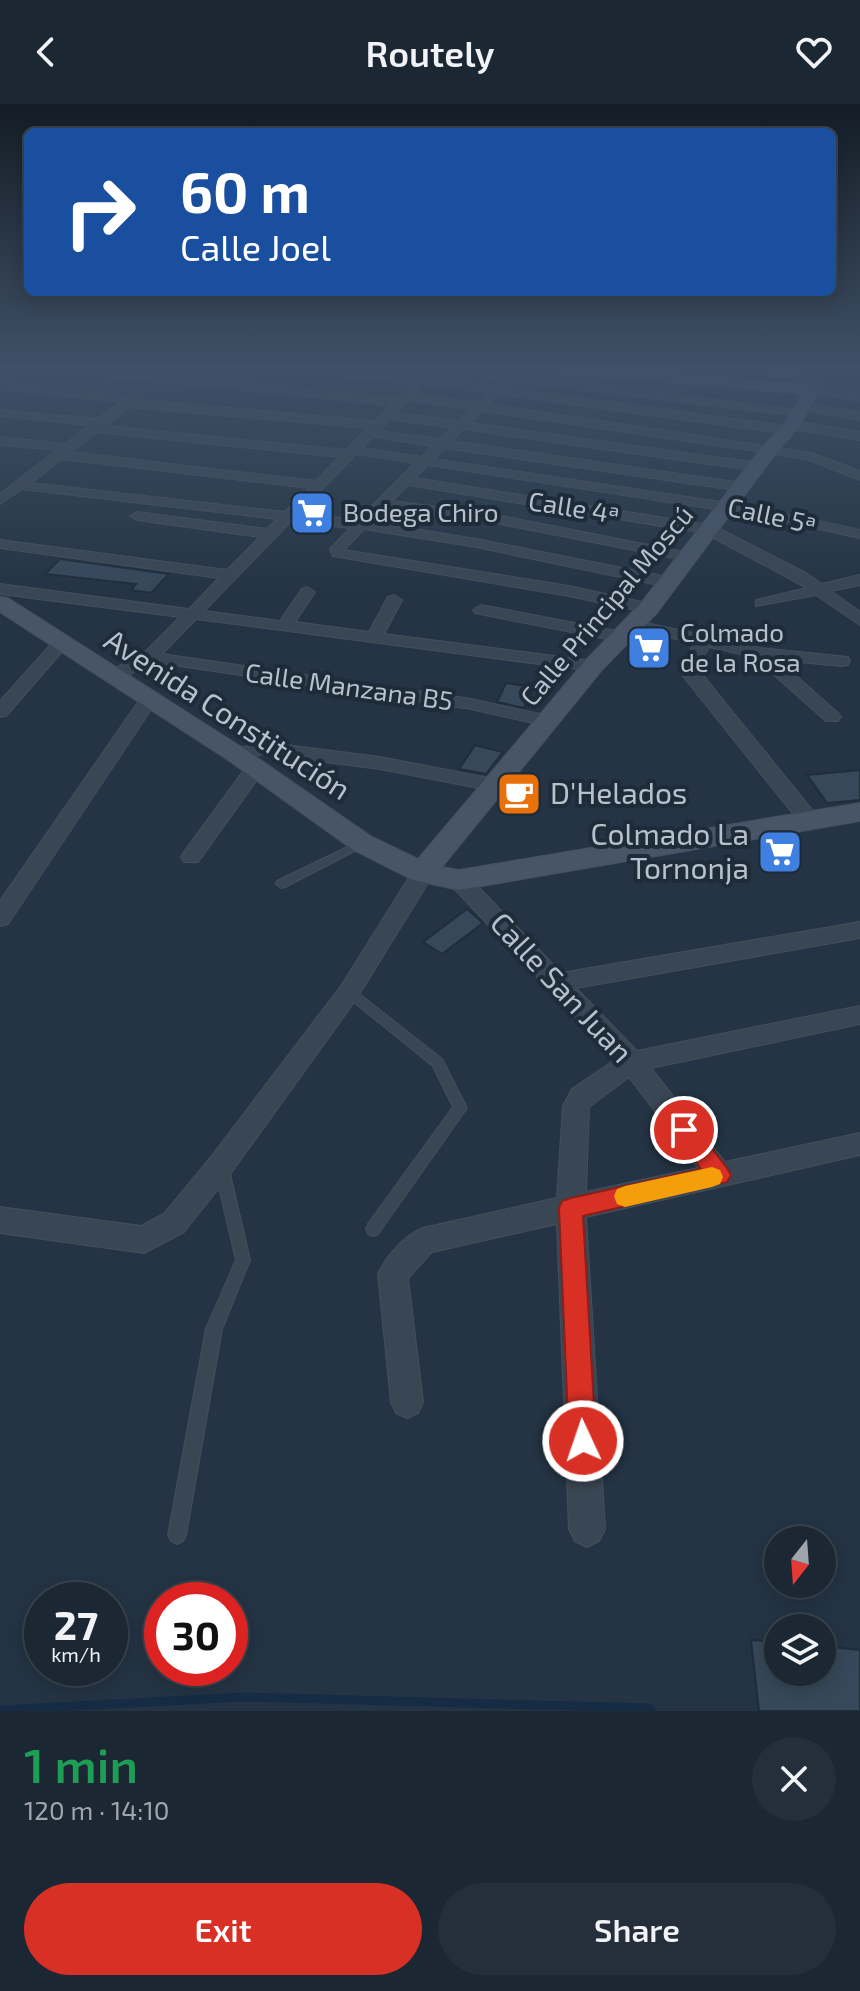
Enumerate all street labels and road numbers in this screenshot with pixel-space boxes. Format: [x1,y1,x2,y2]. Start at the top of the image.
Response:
street label: Calle 4ª [526,484,622,529]
street label: Calle 5ª [725,490,819,539]
street label: Calle Principal Moscú [513,499,698,711]
street label: Avenida Constitución [98,620,358,806]
street label: Calle Manzana B5 [243,656,455,715]
street label: Calle San Juan [484,904,641,1069]

